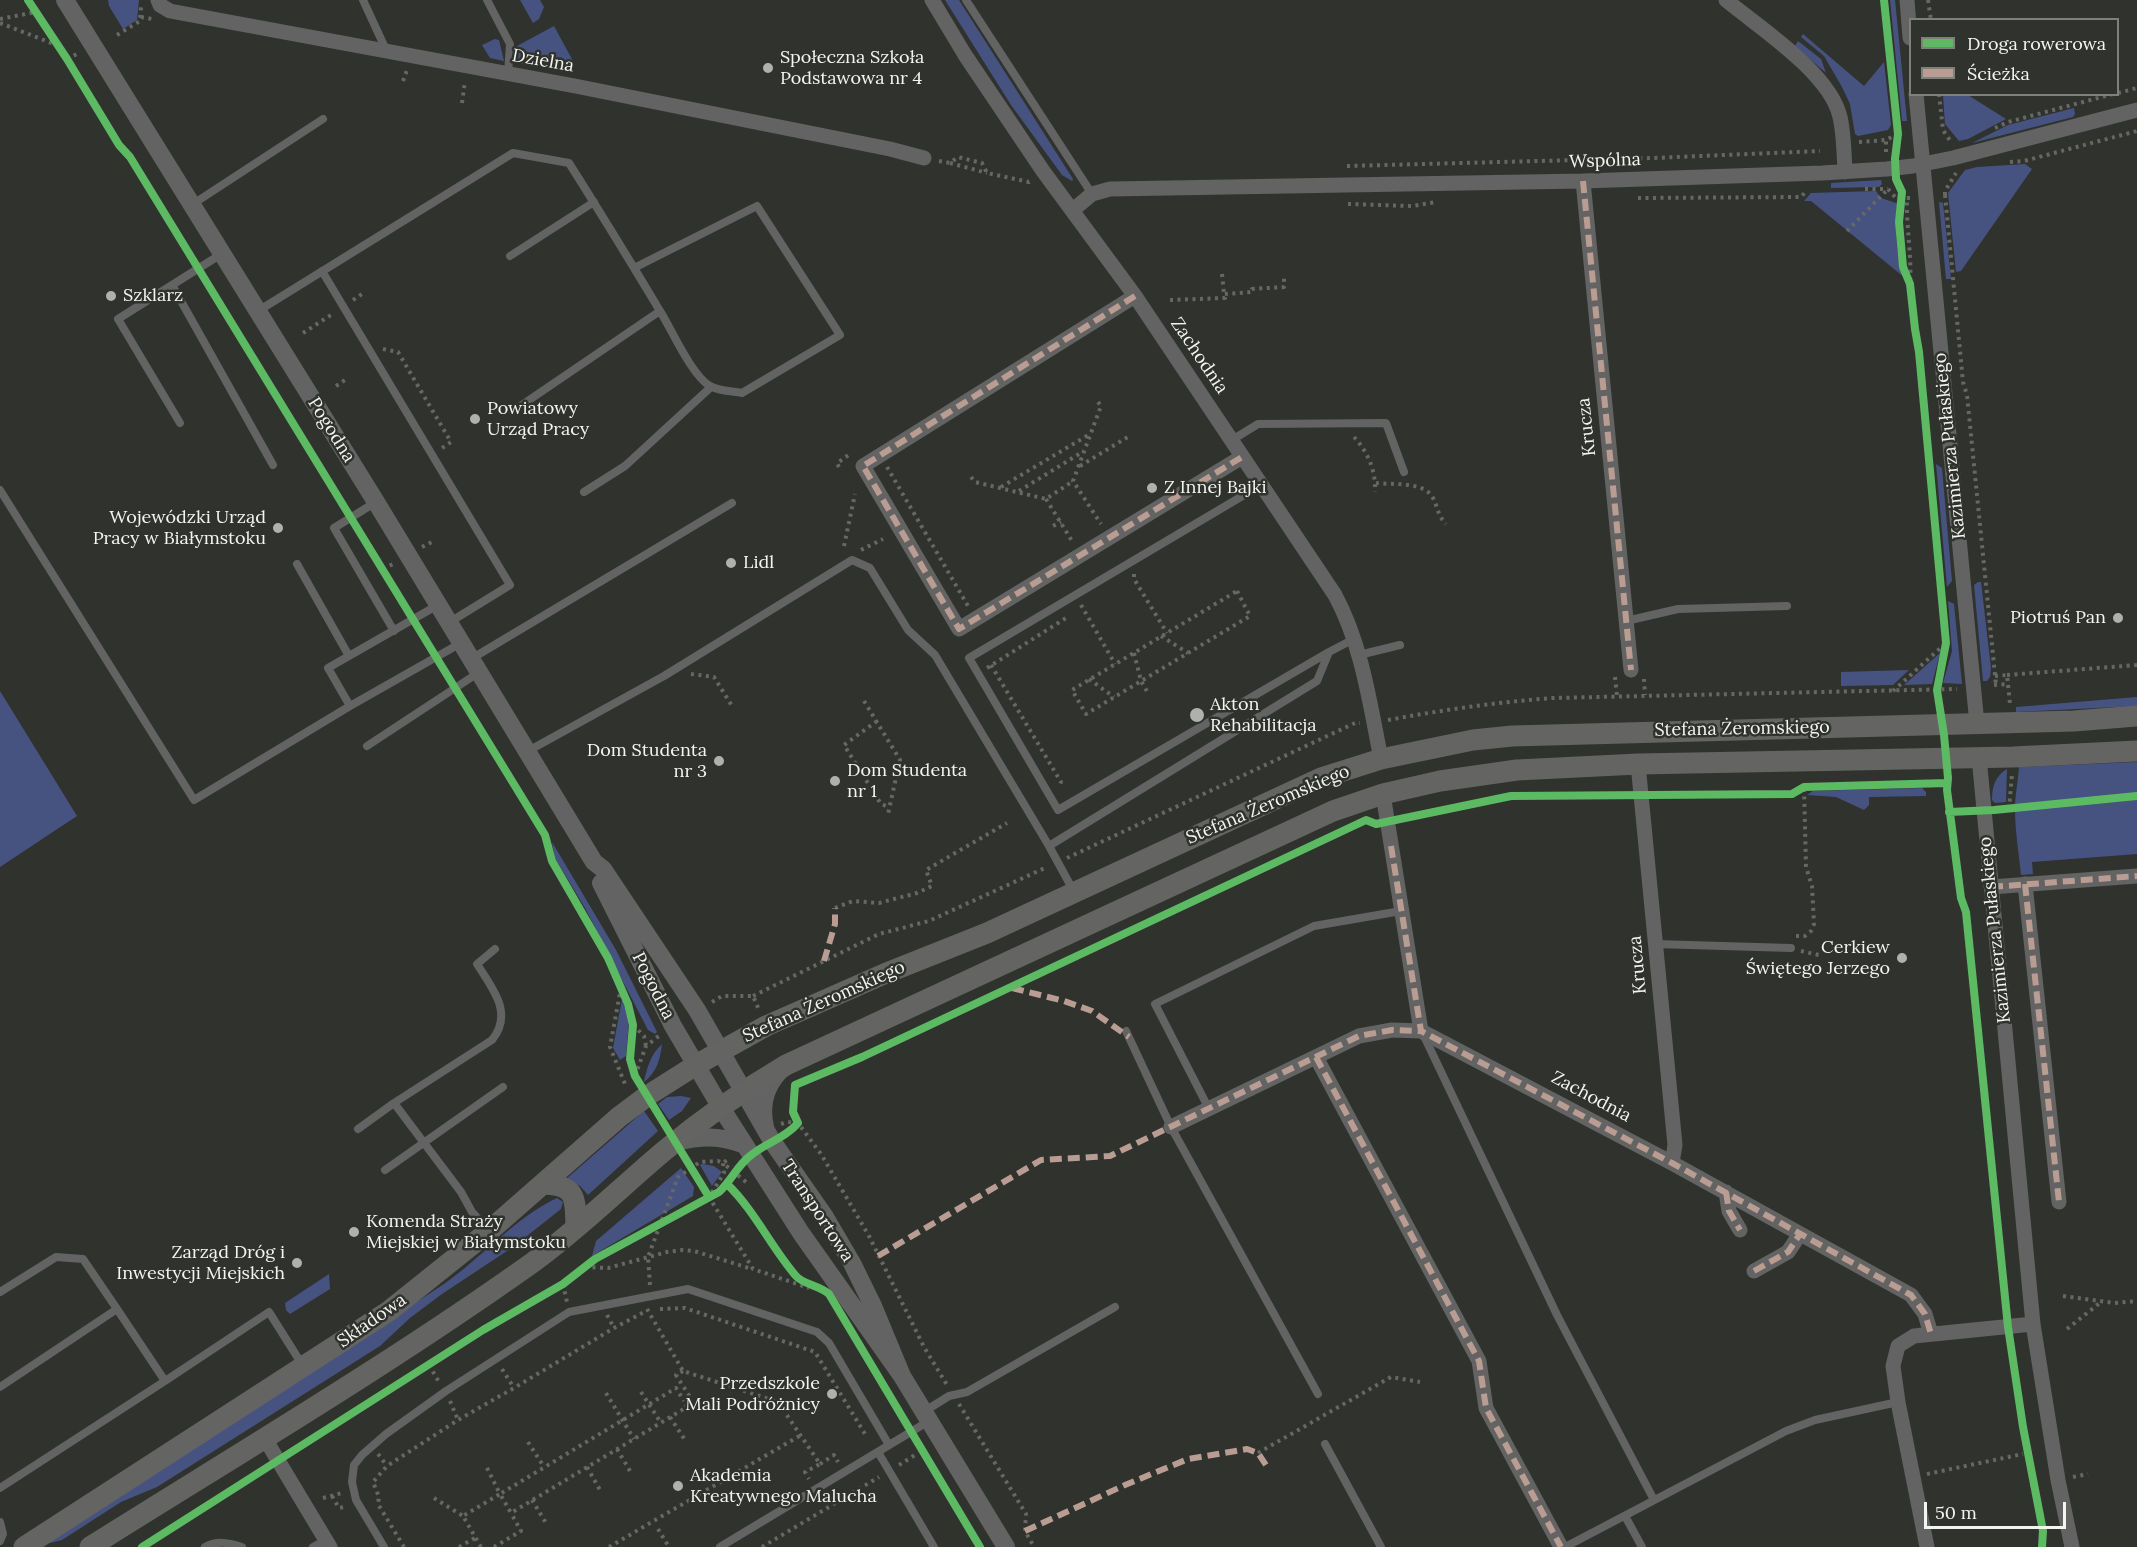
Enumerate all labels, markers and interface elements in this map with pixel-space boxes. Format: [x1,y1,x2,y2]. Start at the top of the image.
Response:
legend [1909,18,2119,96]
text: Droga rowerowa [1967,32,2106,55]
street label: Dzielna [510,45,576,77]
place label: Społeczna Szkoła Podstawowa nr 4 [780,47,924,90]
marker: Społeczna Szkoła Podstawowa nr 4 [761,61,775,75]
text: Ścieżka [1967,62,2030,85]
street label: Wspólna [1569,149,1641,173]
place label: Szklarz [123,285,183,307]
marker: Szklarz [104,289,118,303]
street label: Zachodnia [1166,314,1232,398]
street label: Kazimierza Pułaskiego [1929,352,1971,540]
street label: Pogodna [303,393,359,467]
street label: Krucza [1573,397,1601,457]
place label: Powiatowy Urząd Pracy [487,398,589,440]
marker: Powiatowy Urząd Pracy [468,412,482,426]
place label: Z Innej Bajki [1164,477,1267,499]
marker: Z Innej Bajki [1145,481,1159,495]
place label: Wojewódzki Urząd Pracy w Białymstoku [93,507,266,550]
marker: Wojewódzki Urząd Pracy w Białymstoku [271,521,285,535]
place label: Lidl [743,552,774,574]
marker: Lidl [724,556,738,570]
place label: Piotruś Pan [2010,607,2106,629]
marker: Piotruś Pan [2111,611,2125,625]
place label: Akton Rehabilitacja [1210,694,1317,736]
marker: Akton Rehabilitacja [1188,706,1206,724]
street label: Stefana Żeromskiego [1654,717,1830,741]
place label: Dom Studenta nr 3 [587,740,707,783]
marker: Dom Studenta nr 3 [712,754,726,768]
place label: Dom Studenta nr 1 [847,760,967,802]
street label: Stefana Żeromskiego [1183,761,1353,849]
marker: Dom Studenta nr 1 [828,774,842,788]
street label: Kazimierza Pułaskiego [1974,836,2016,1024]
street label: Krucza [1625,935,1651,995]
place label: Cerkiew Świętego Jerzego [1746,937,1890,980]
street label: Pogodna [627,949,679,1023]
marker: Cerkiew Świętego Jerzego [1895,951,1909,965]
street label: Stefana Żeromskiego [739,956,909,1048]
street label: Zachodnia [1547,1067,1635,1127]
street label: Transportowa [776,1156,858,1266]
place label: Komenda Straży Miejskiej w Białymstoku [366,1211,566,1254]
marker: Komenda Straży Miejskiej w Białymstoku [347,1225,361,1239]
place label: Zarząd Dróg i Inwestycji Miejskich [116,1242,285,1284]
marker: Zarząd Dróg i Inwestycji Miejskich [290,1256,304,1270]
street label: Składowa [333,1289,411,1353]
place label: Przedszkole Mali Podróżnicy [685,1373,820,1416]
marker: Przedszkole Mali Podróżnicy [825,1387,839,1401]
place label: Akademia Kreatywnego Malucha [690,1465,877,1508]
marker: Akademia Kreatywnego Malucha [671,1479,685,1493]
scale bar [1927,1490,2070,1528]
text: 50 m [1935,1501,1977,1524]

